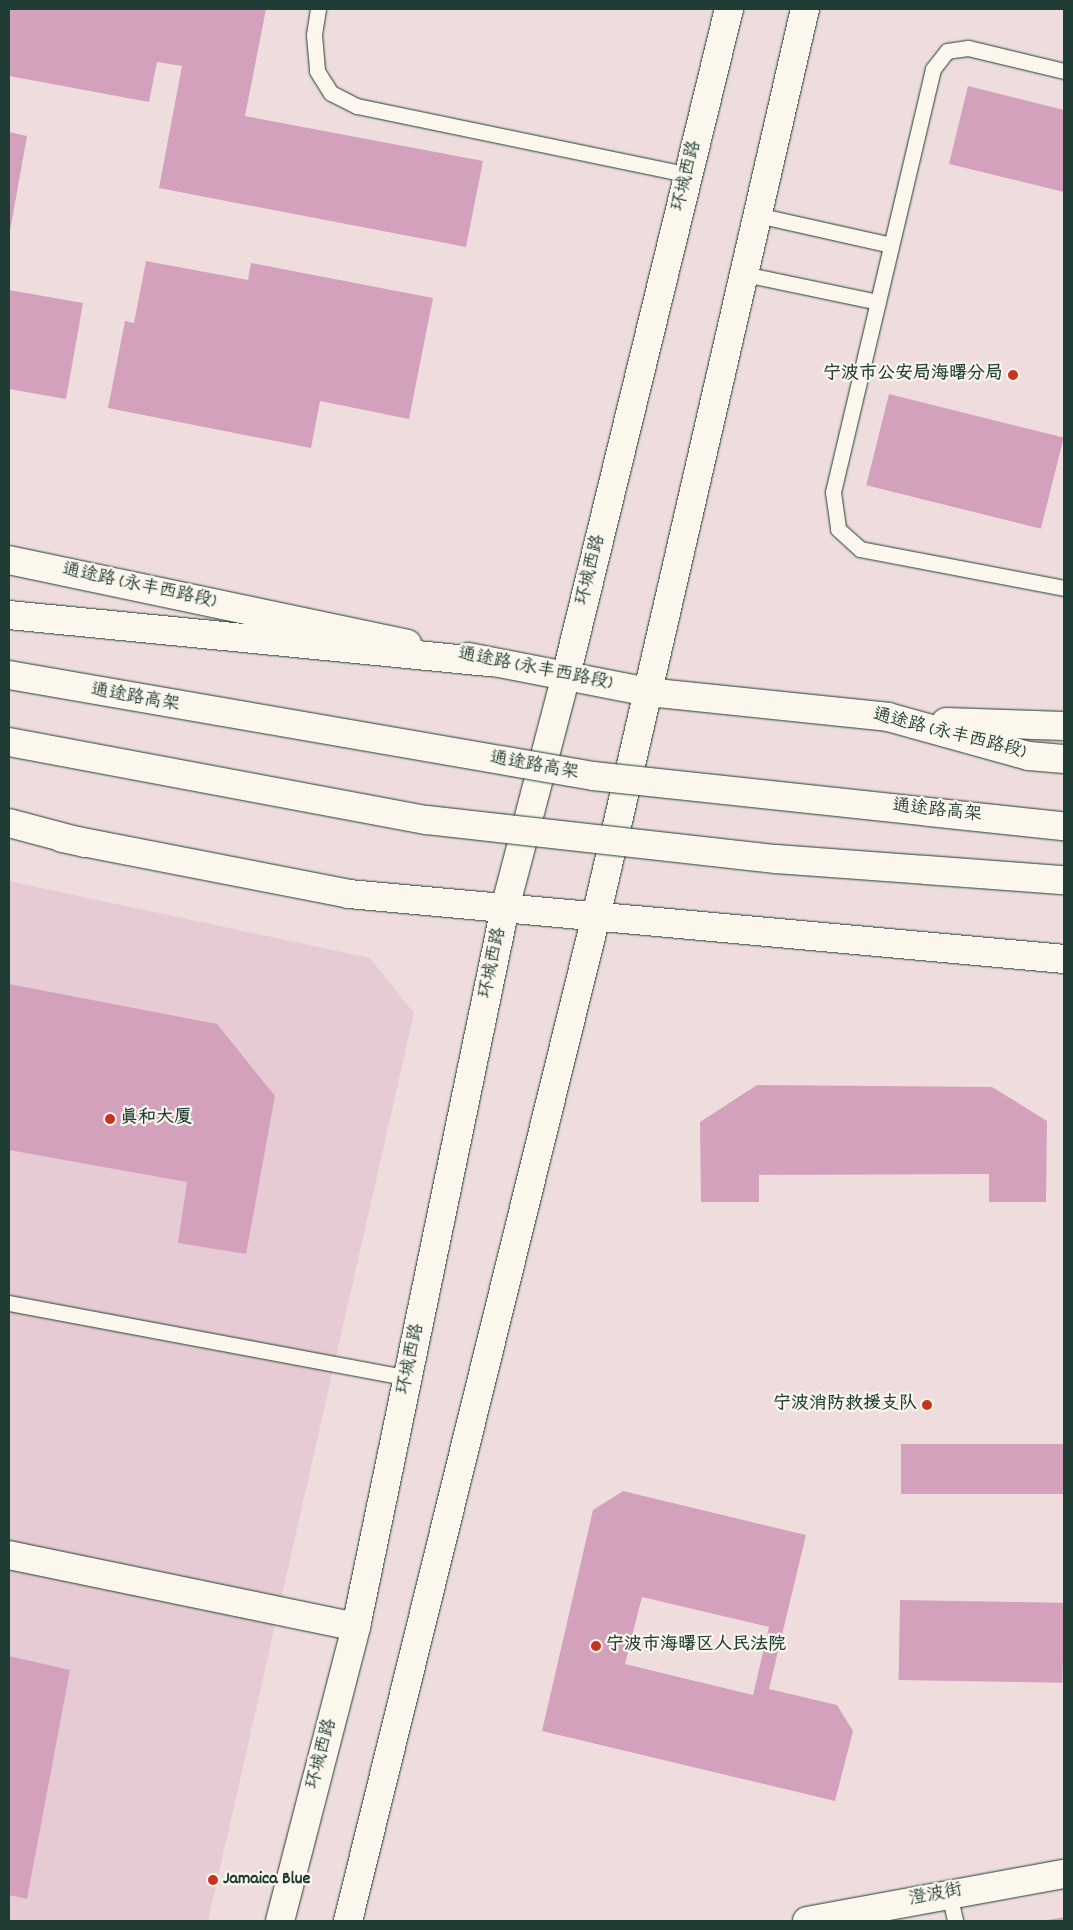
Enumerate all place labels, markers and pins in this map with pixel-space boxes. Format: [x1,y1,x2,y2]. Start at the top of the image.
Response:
place label: 宁波市公安局海曙分局 [823,364,1003,386]
marker: 宁波市公安局海曙分局 [1007,369,1019,381]
place label: 真和大厦 [120,1108,192,1130]
marker: 真和大厦 [104,1113,116,1125]
place label: 宁波消防救援支队 [773,1394,917,1416]
marker: 宁波消防救援支队 [921,1399,933,1411]
place label: 宁波市海曙区人民法院 [606,1635,786,1657]
marker: 宁波市海曙区人民法院 [590,1640,602,1652]
place label: Jamaica Blue [223,1869,310,1891]
marker: Jamaica Blue [207,1874,219,1886]

